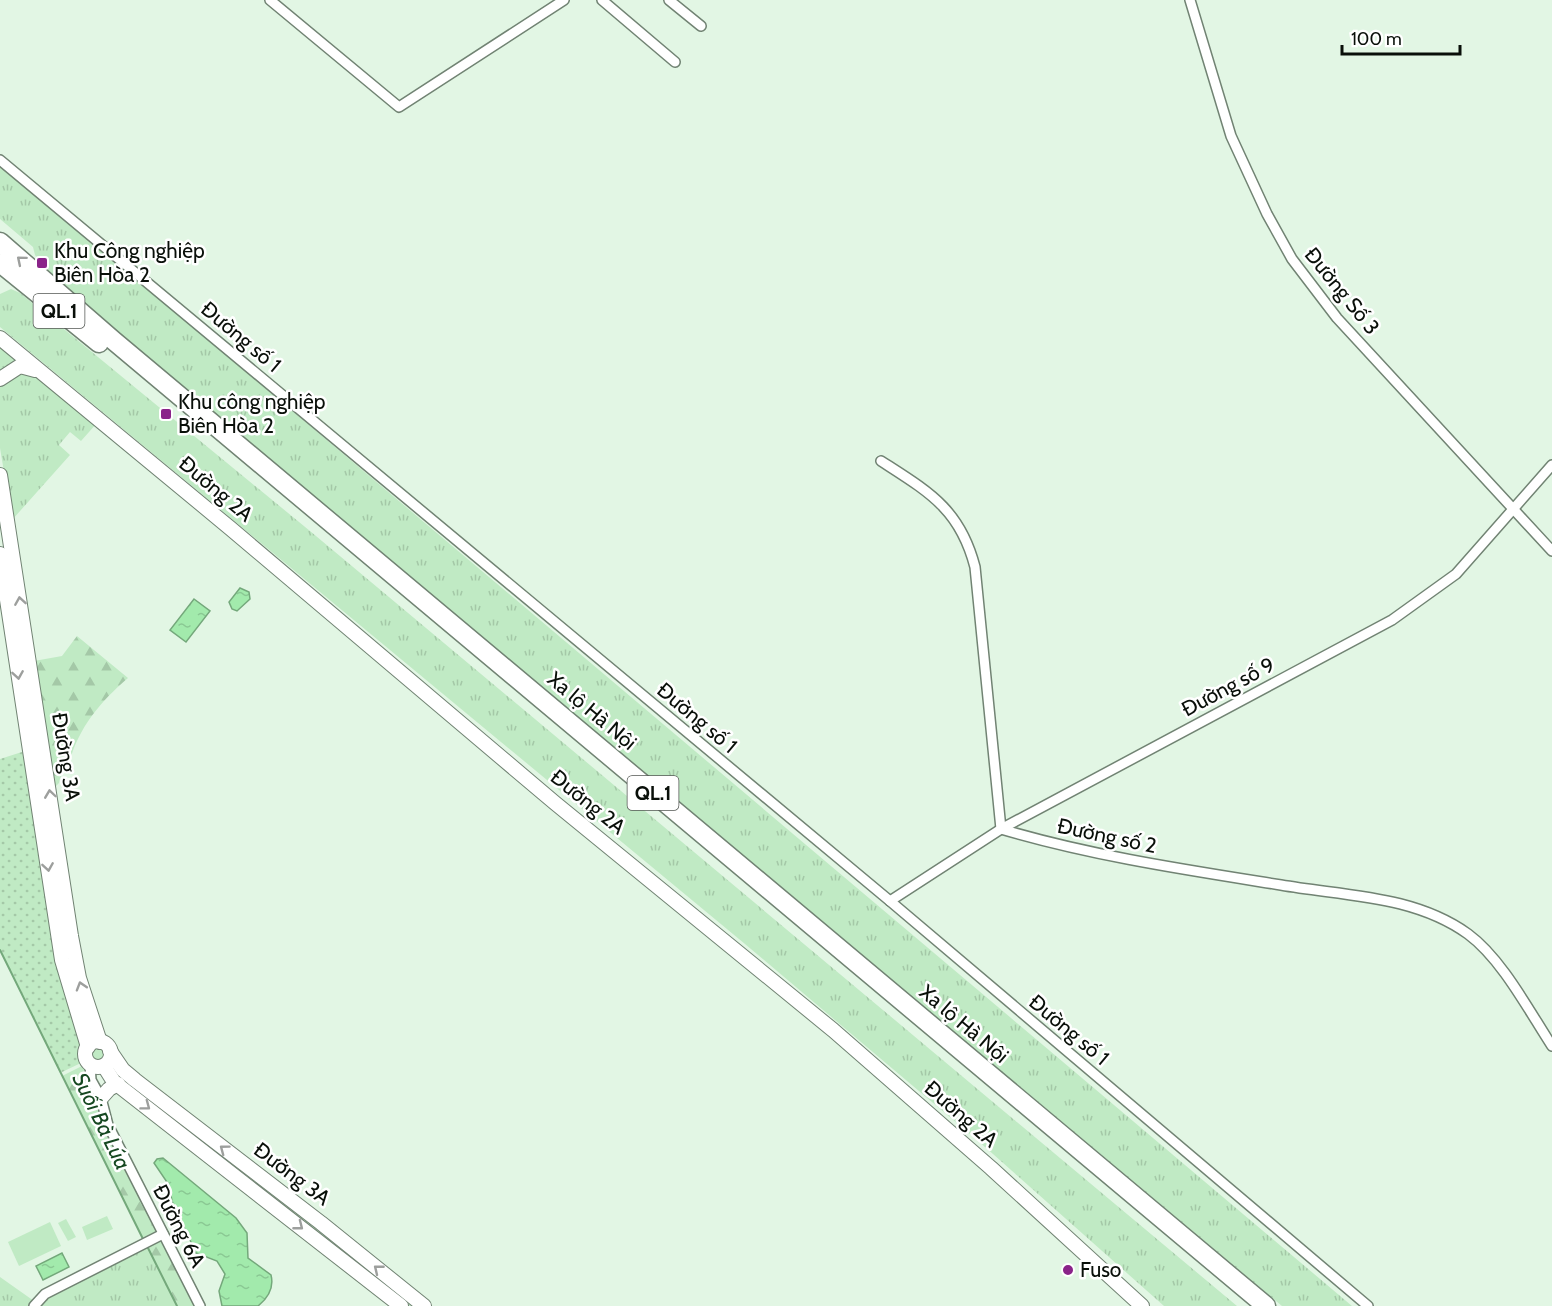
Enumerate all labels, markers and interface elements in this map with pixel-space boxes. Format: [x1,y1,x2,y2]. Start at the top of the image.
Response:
scale bar [1342,18,1460,56]
text: 100 m [1351,28,1402,50]
place label: Khu Công nghiệp Biên Hòa 2 [54,238,205,287]
street label: Đường Số 3 [1300,242,1385,339]
one-way arrow [17,256,28,267]
marker: Khu Công nghiệp Biên Hòa 2 [35,256,49,270]
road number: QL.1 [34,294,84,328]
street label: Đường số 1 [196,296,286,377]
place label: Khu công nghiệp Biên Hòa 2 [178,389,325,438]
marker: Khu công nghiệp Biên Hòa 2 [159,407,173,421]
street label: Đường 2A [174,451,258,527]
one-way arrow [14,597,27,607]
street label: Đường số 9 [1177,652,1279,721]
street label: Xa lộ Hà Nội [543,666,642,755]
one-way arrow [11,670,23,679]
street label: Đường số 1 [652,677,742,758]
street label: Đường 3A [47,711,86,803]
street label: Đường 2A [546,764,631,839]
road number: QL.1 [628,776,678,810]
one-way arrow [45,789,57,798]
street label: Đường số 2 [1055,813,1159,858]
one-way arrow [42,862,54,872]
street label: Xa lộ Hà Nội [915,979,1014,1068]
one-way arrow [76,981,88,992]
street label: Đường số 1 [1024,989,1114,1070]
water label: Suối Bà Lúa [66,1068,137,1174]
street label: Đường 2A [920,1075,1003,1152]
one-way arrow [139,1098,150,1109]
street label: Đường 3A [249,1137,335,1210]
one-way arrow [220,1145,231,1156]
street label: Đường 6A [148,1180,211,1271]
one-way arrow [292,1218,303,1229]
place label: Fuso [1080,1257,1121,1282]
marker: Fuso [1061,1263,1075,1277]
one-way arrow [374,1266,385,1277]

